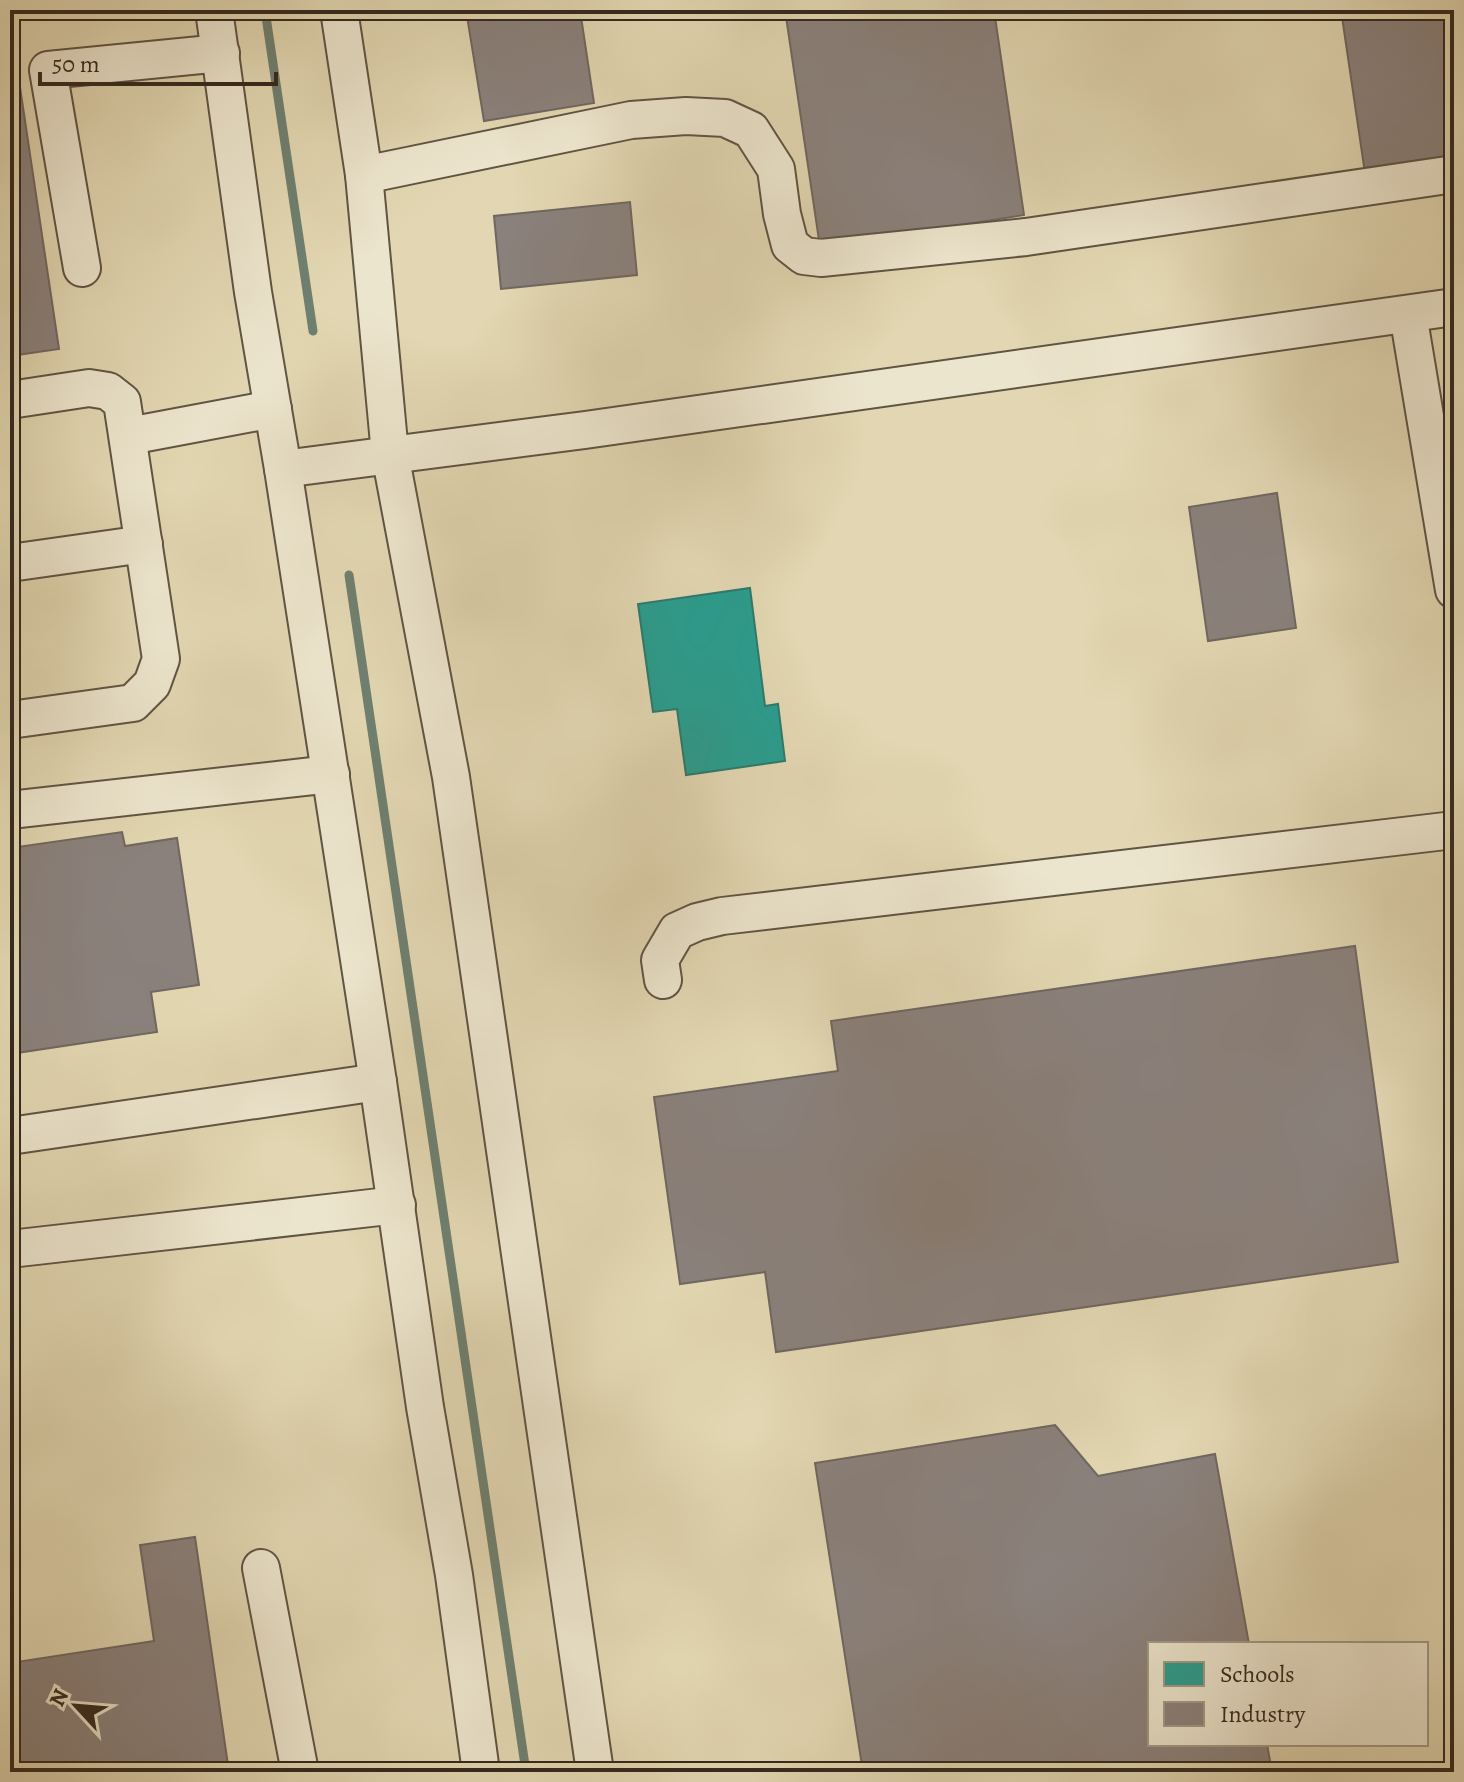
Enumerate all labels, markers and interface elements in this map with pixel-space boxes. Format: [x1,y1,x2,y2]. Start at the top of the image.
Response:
scale bar [40,36,276,86]
text: 50 m [52,48,100,80]
legend [1148,1642,1428,1746]
text: Schools [1220,1658,1295,1690]
north arrow [36,1666,116,1746]
text: N [42,1684,76,1711]
text: Industry [1220,1698,1306,1730]

